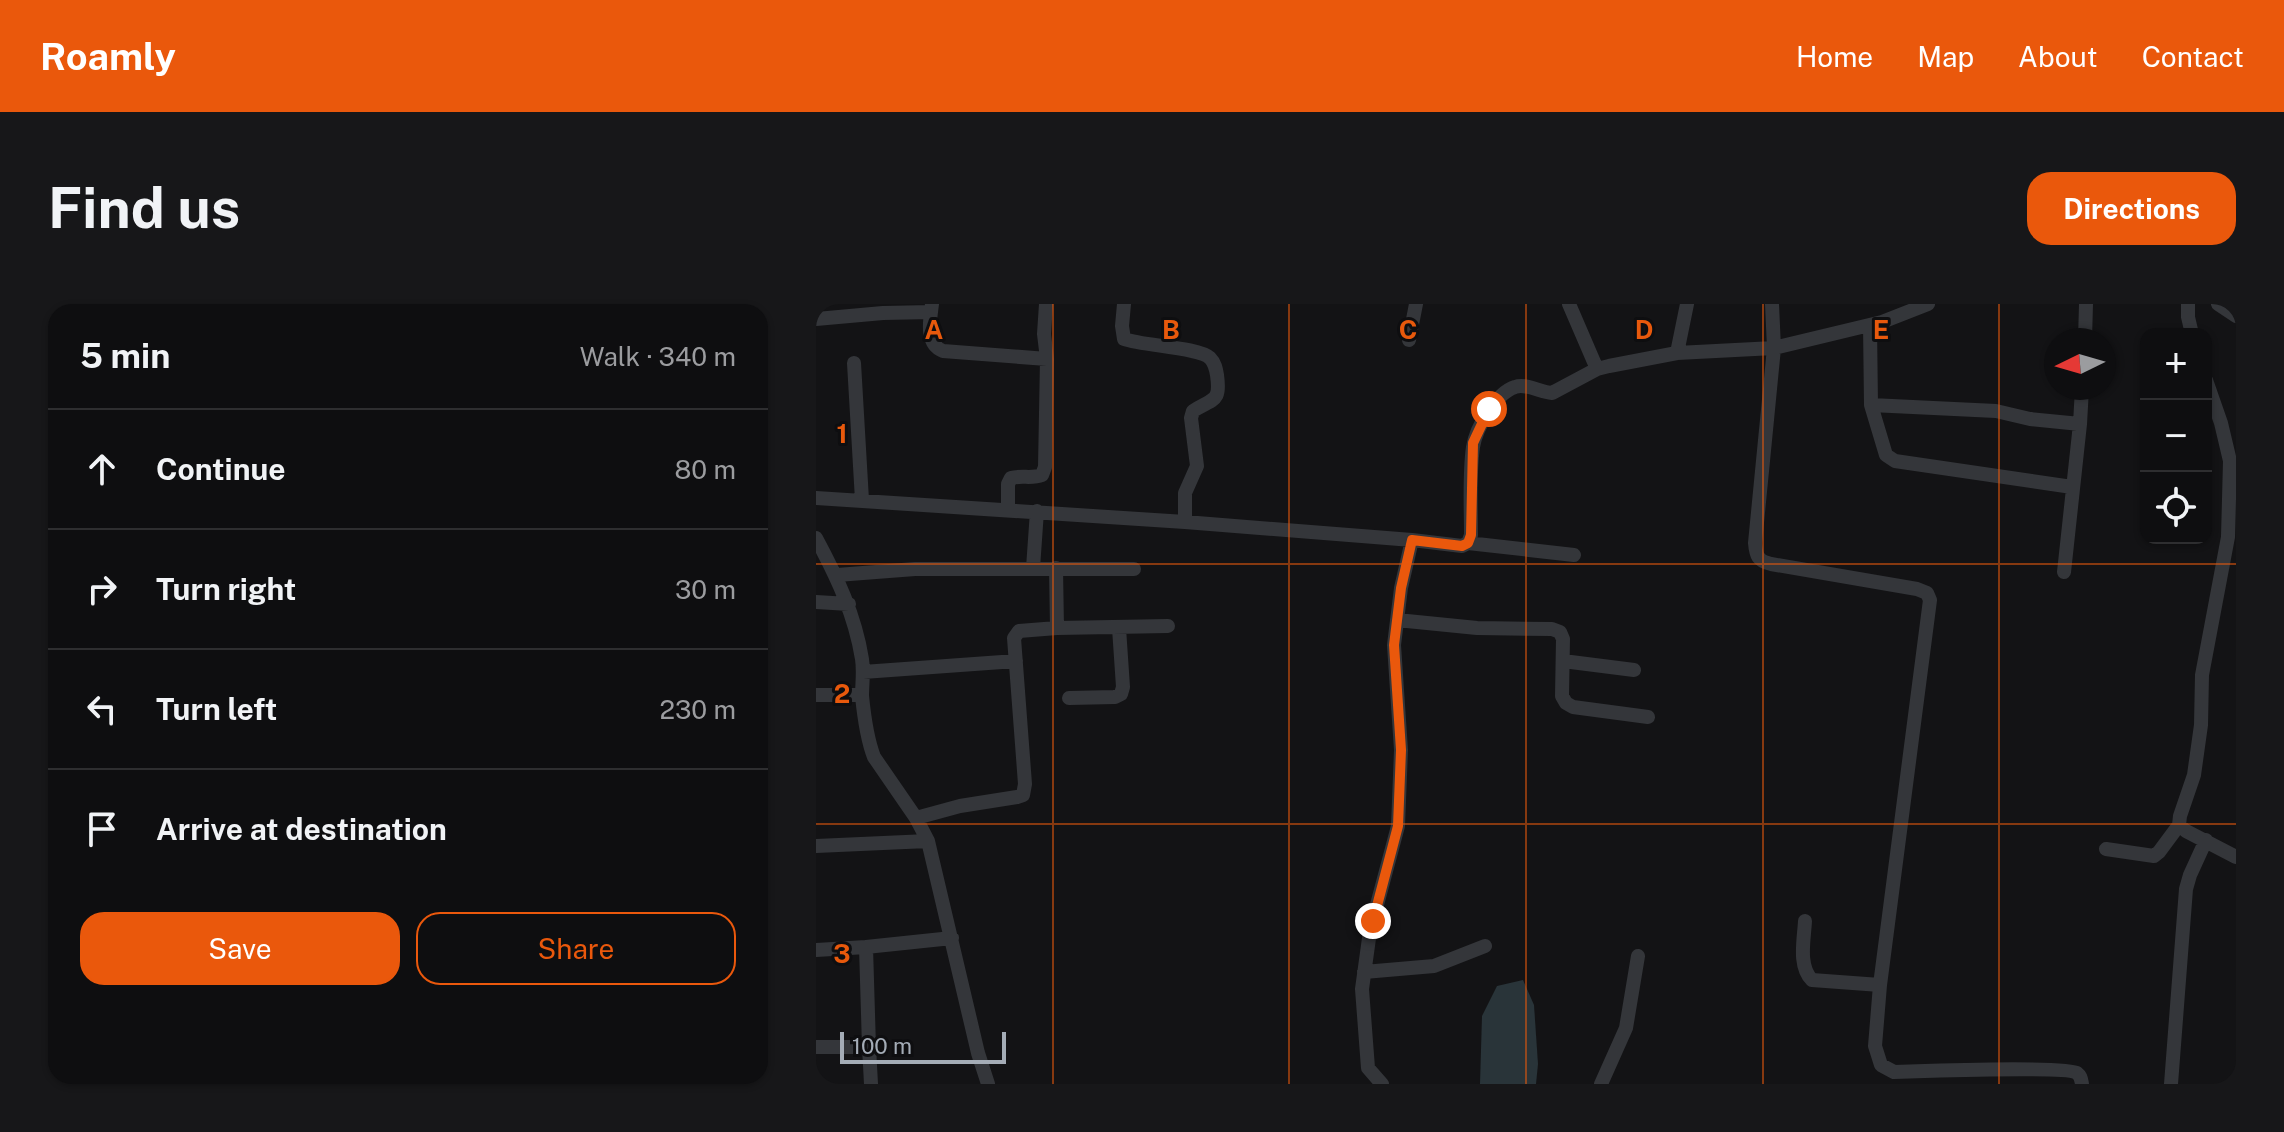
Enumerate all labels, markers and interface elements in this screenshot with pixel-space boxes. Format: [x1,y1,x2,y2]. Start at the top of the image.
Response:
text: Roamly [40,34,176,79]
text: Home [1796,40,1873,73]
text: Map [1917,40,1974,73]
text: About [2018,40,2098,73]
text: Contact [2142,40,2244,73]
button: Directions [2027,172,2236,245]
text: Find us [48,175,240,241]
text: A [925,314,944,345]
text: B [1162,314,1180,345]
text: C [1399,314,1417,345]
text: D [1635,314,1653,345]
text: E [1873,314,1889,345]
north arrow [2044,328,2116,400]
map controls [2140,328,2212,544]
button: + [2140,328,2212,400]
text: 5 min [80,336,170,376]
text: Walk · 340 m [580,341,736,372]
route start [1471,391,1507,427]
button: − [2140,400,2212,472]
text: 1 [836,418,848,449]
icon: ahead [80,447,124,491]
text: Continue [156,451,286,487]
text: 80 m [675,454,736,485]
button: locate [2140,472,2212,544]
icon: right [80,567,124,611]
text: Turn right [156,571,296,607]
text: 30 m [675,574,736,605]
text: 2 [834,678,850,709]
icon: left [80,687,124,731]
text: Turn left [156,691,277,727]
text: 230 m [660,694,736,725]
icon: arrive [80,807,124,851]
text: Arrive at destination [156,811,447,847]
route end [1355,903,1391,939]
button: Save [80,912,400,985]
button: Share [416,912,736,985]
text: 3 [833,938,851,969]
scale bar [840,1028,1006,1064]
text: 100 m [852,1033,912,1059]

